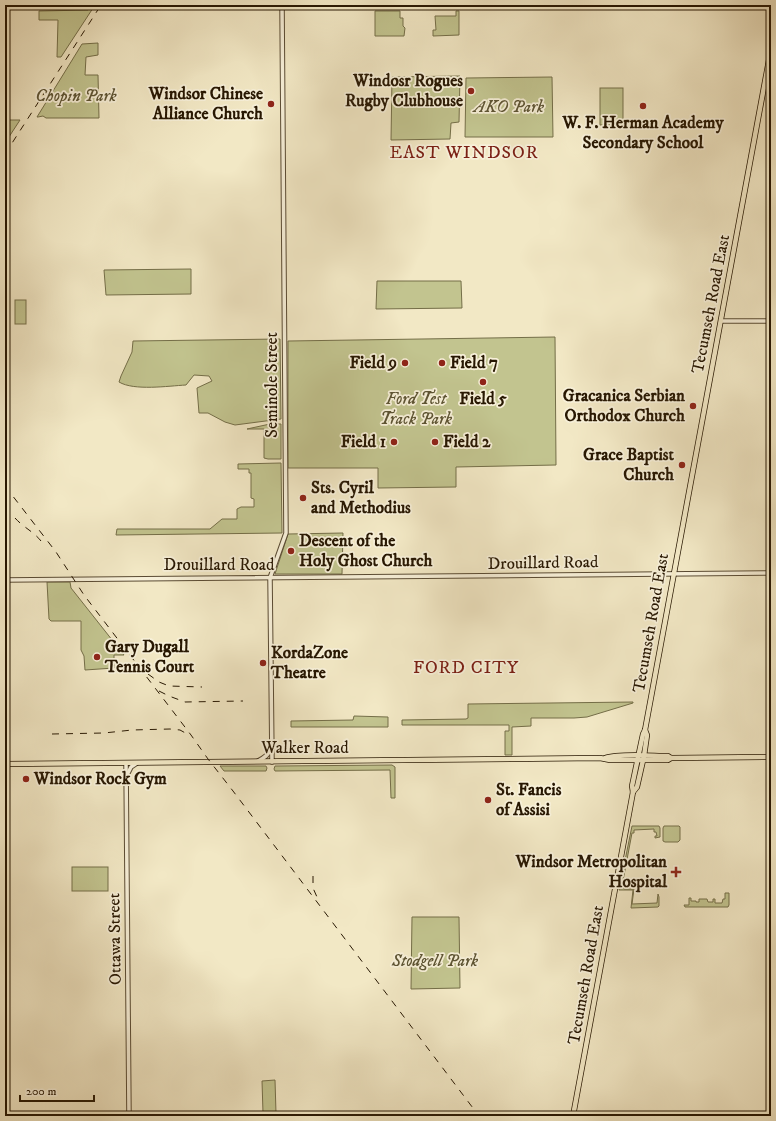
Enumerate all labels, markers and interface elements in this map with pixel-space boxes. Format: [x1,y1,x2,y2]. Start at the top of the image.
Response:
place label: Windosr Rogues Rugby Clubhouse [345,70,463,112]
place label: Windsor Chinese Alliance Church [148,83,263,125]
park label: Chopin Park [35,85,118,107]
marker: Windosr Rogues Rugby Clubhouse [466,86,476,96]
park label: AKO Park [472,96,545,118]
marker: Windsor Chinese Alliance Church [266,99,276,109]
marker: W. F. Herman Academy Secondary School [638,101,648,111]
place label: W. F. Herman Academy Secondary School [561,112,725,154]
district label: EAST WINDSOR [389,142,539,164]
street label: Tecumseh Road East [687,232,735,375]
street label: Seminole Street [261,331,283,438]
place label: Field 9 [349,352,397,374]
place label: Field 7 [450,352,498,374]
marker: Field 9 [400,358,410,368]
marker: Field 7 [437,358,447,368]
marker: Field 5 [478,377,488,387]
place label: Gracanica Serbian Orthodox Church [563,385,685,427]
park label: Ford Test Track Park [380,388,453,430]
place label: Field 5 [459,388,507,410]
marker: Gracanica Serbian Orthodox Church [688,401,698,411]
place label: Field 1 [341,431,386,453]
place label: Field 2 [443,431,491,453]
marker: Field 1 [389,437,399,447]
marker: Field 2 [430,437,440,447]
place label: Grace Baptist Church [583,444,675,486]
marker: Grace Baptist Church [677,460,687,470]
place label: Sts. Cyril and Methodius [311,477,411,519]
marker: Sts. Cyril and Methodius [298,493,308,503]
place label: Descent of the Holy Ghost Church [299,530,433,572]
marker: Descent of the Holy Ghost Church [286,546,296,556]
street label: Drouillard Road [487,551,599,575]
street label: Tecumseh Road East [628,551,674,694]
street label: Drouillard Road [164,554,275,576]
place label: Gary Dugall Tennis Court [104,636,195,678]
place label: KordaZone Theatre [270,642,348,684]
marker: Gary Dugall Tennis Court [92,652,102,662]
district label: FORD CITY [413,657,519,679]
marker: KordaZone Theatre [258,658,268,668]
street label: Walker Road [260,737,349,759]
place label: Windsor Rock Gym [33,768,167,790]
marker: Windsor Rock Gym [21,774,31,784]
place label: St. Fancis of Assisi [496,779,562,821]
marker: St. Fancis of Assisi [483,795,493,805]
place label: Windsor Metropolitan Hospital [515,851,668,893]
marker: Windsor Metropolitan Hospital [670,866,682,878]
street label: Ottawa Street [103,892,127,985]
street label: Tecumseh Road East [563,903,609,1046]
park label: Stodgell Park [391,950,479,972]
scale bar [20,1077,94,1103]
text: 200 m [26,1084,56,1099]

